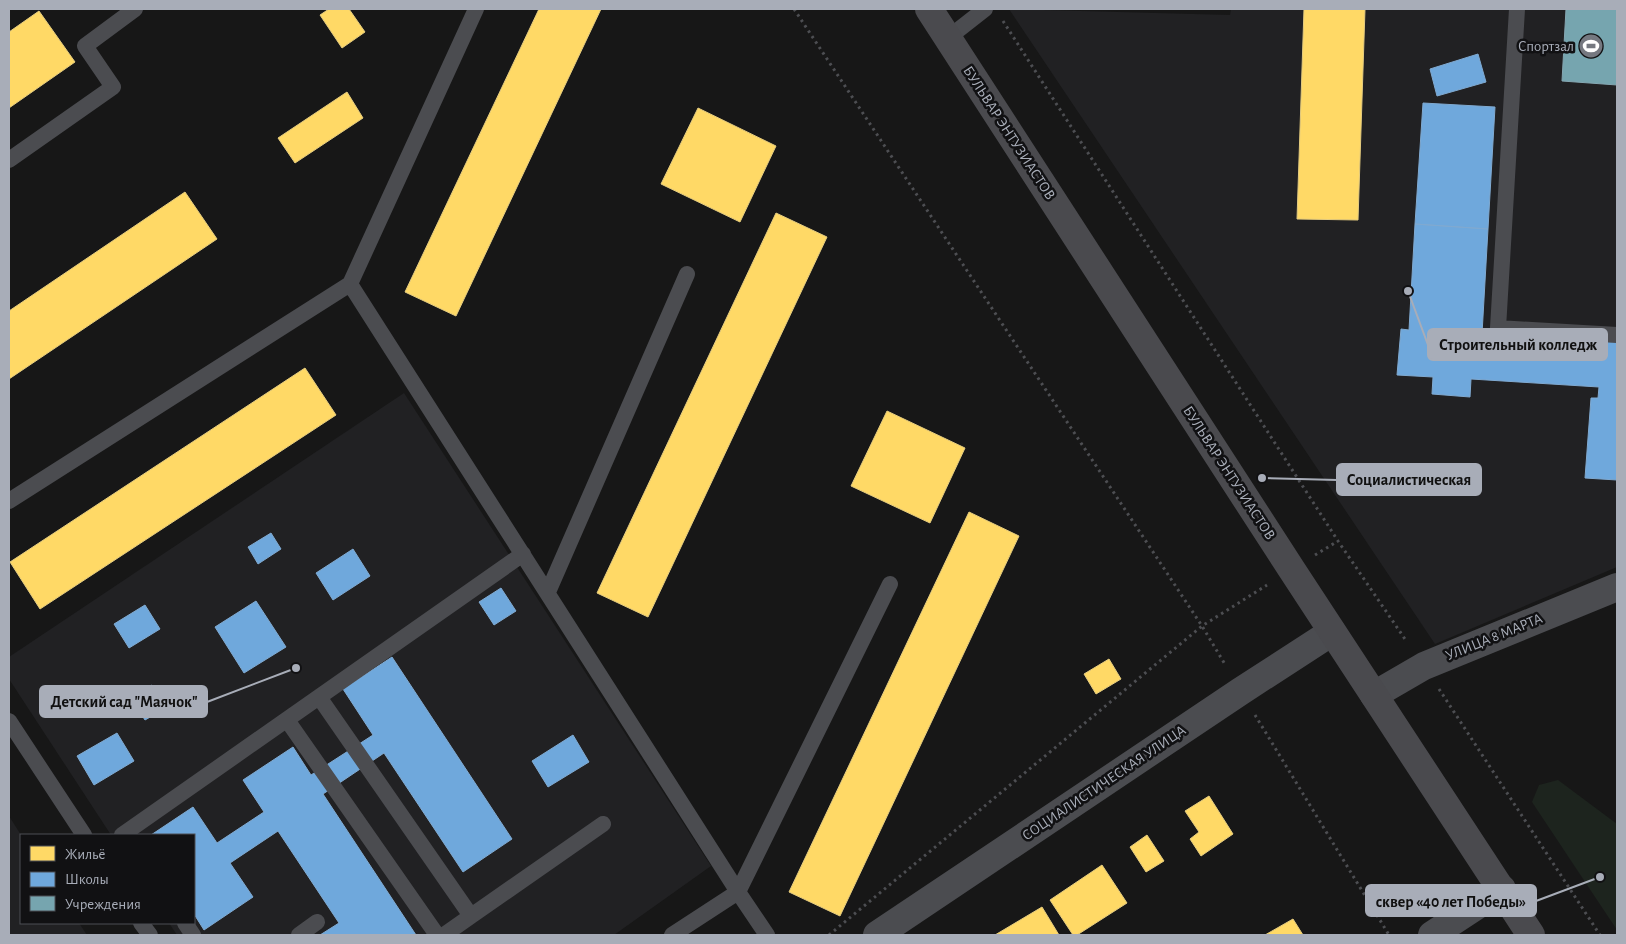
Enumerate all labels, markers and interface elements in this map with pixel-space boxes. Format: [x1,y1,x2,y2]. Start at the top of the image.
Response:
sports icon: Спортзал [1578,33,1604,59]
place label: Спортзал [1518,39,1574,54]
street label: БУЛЬВАР ЭНТУЗИАСТОВ [960,63,1058,203]
callout: Строительный колледж [1428,329,1607,360]
text: Строительный колледж [1439,337,1598,353]
street label: БУЛЬВАР ЭНТУЗИАСТОВ [1180,403,1278,543]
callout: Социалистическая [1337,464,1481,495]
text: Социалистическая [1347,472,1471,488]
street label: УЛИЦА 8 МАРТА [1443,611,1545,663]
callout: Детский сад "Маячок" [40,686,207,717]
text: Детский сад "Маячок" [50,694,198,710]
street label: СОЦИАЛИСТИЧЕСКАЯ УЛИЦА [1019,722,1189,843]
legend [20,834,195,924]
text: Жильё [65,847,105,862]
text: Школы [65,872,109,887]
callout: cквер «40 лет Победы» [1366,885,1536,916]
text: cквер «40 лет Победы» [1376,894,1526,910]
text: Учреждения [65,897,141,912]

